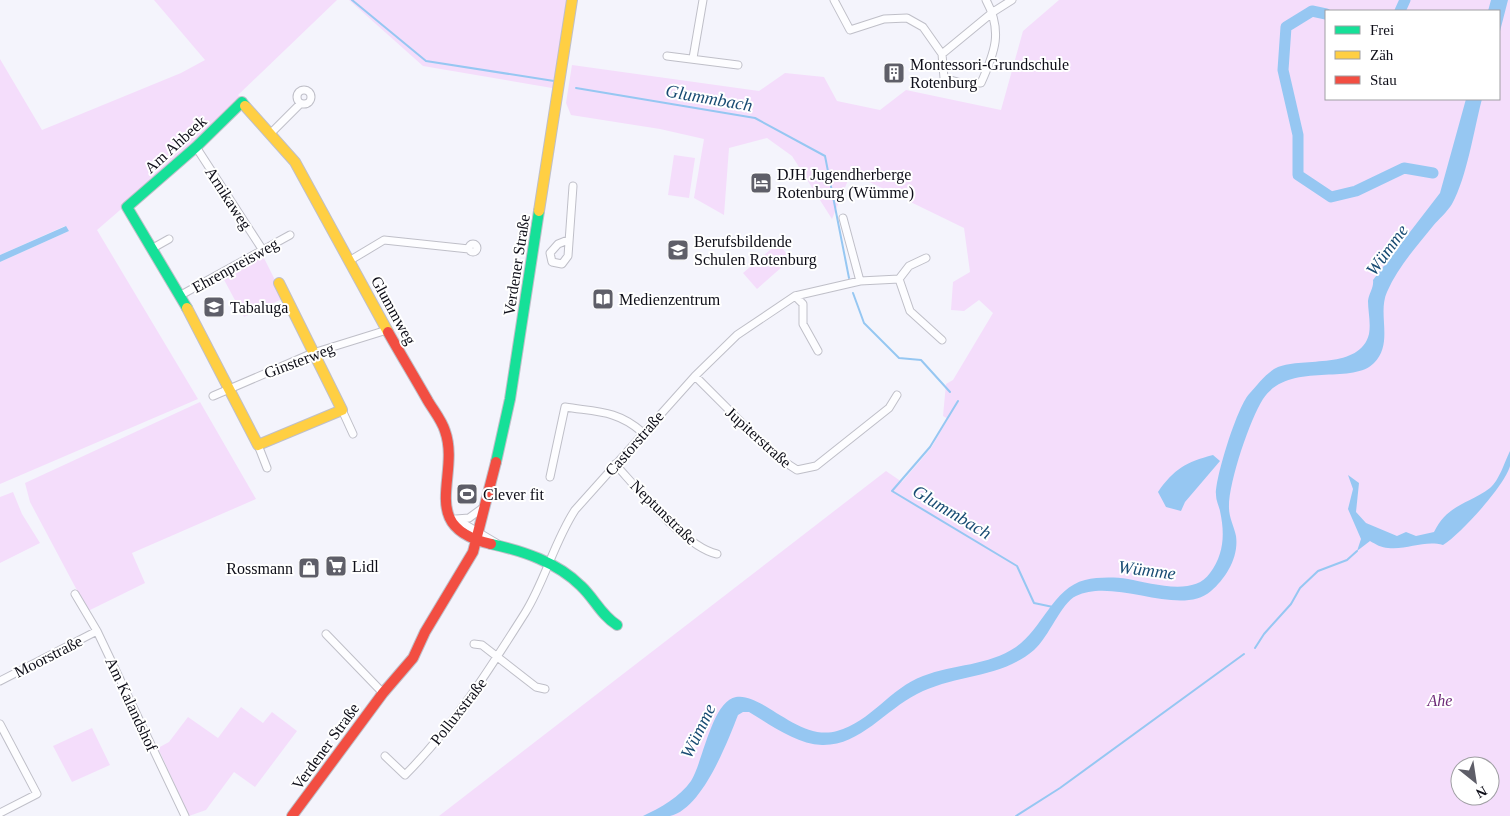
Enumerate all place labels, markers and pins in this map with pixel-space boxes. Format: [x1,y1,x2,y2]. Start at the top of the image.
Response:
place label: Montessori-Grundschule Rotenburg [910,56,1069,92]
building icon: Montessori-Grundschule Rotenburg [882,61,906,85]
place label: DJH Jugendherberge Rotenburg (Wümme) [777,166,914,202]
hotel icon: DJH Jugendherberge Rotenburg (Wümme) [749,171,773,195]
place label: Berufsbildende Schulen Rotenburg [694,233,817,269]
school or university icon: Berufsbildende Schulen Rotenburg [666,238,690,262]
library icon: Medienzentrum [591,287,615,311]
place label: Medienzentrum [619,291,721,308]
school or university icon: Tabaluga [202,295,226,319]
place label: Tabaluga [230,299,288,317]
sports icon: Clever fit [455,482,479,506]
place label: Clever fit [483,486,544,503]
supermarket icon: Lidl [324,554,348,578]
shop icon: Rossmann [297,556,321,580]
place label: Lidl [352,558,379,575]
place label: Rossmann [226,560,293,577]

